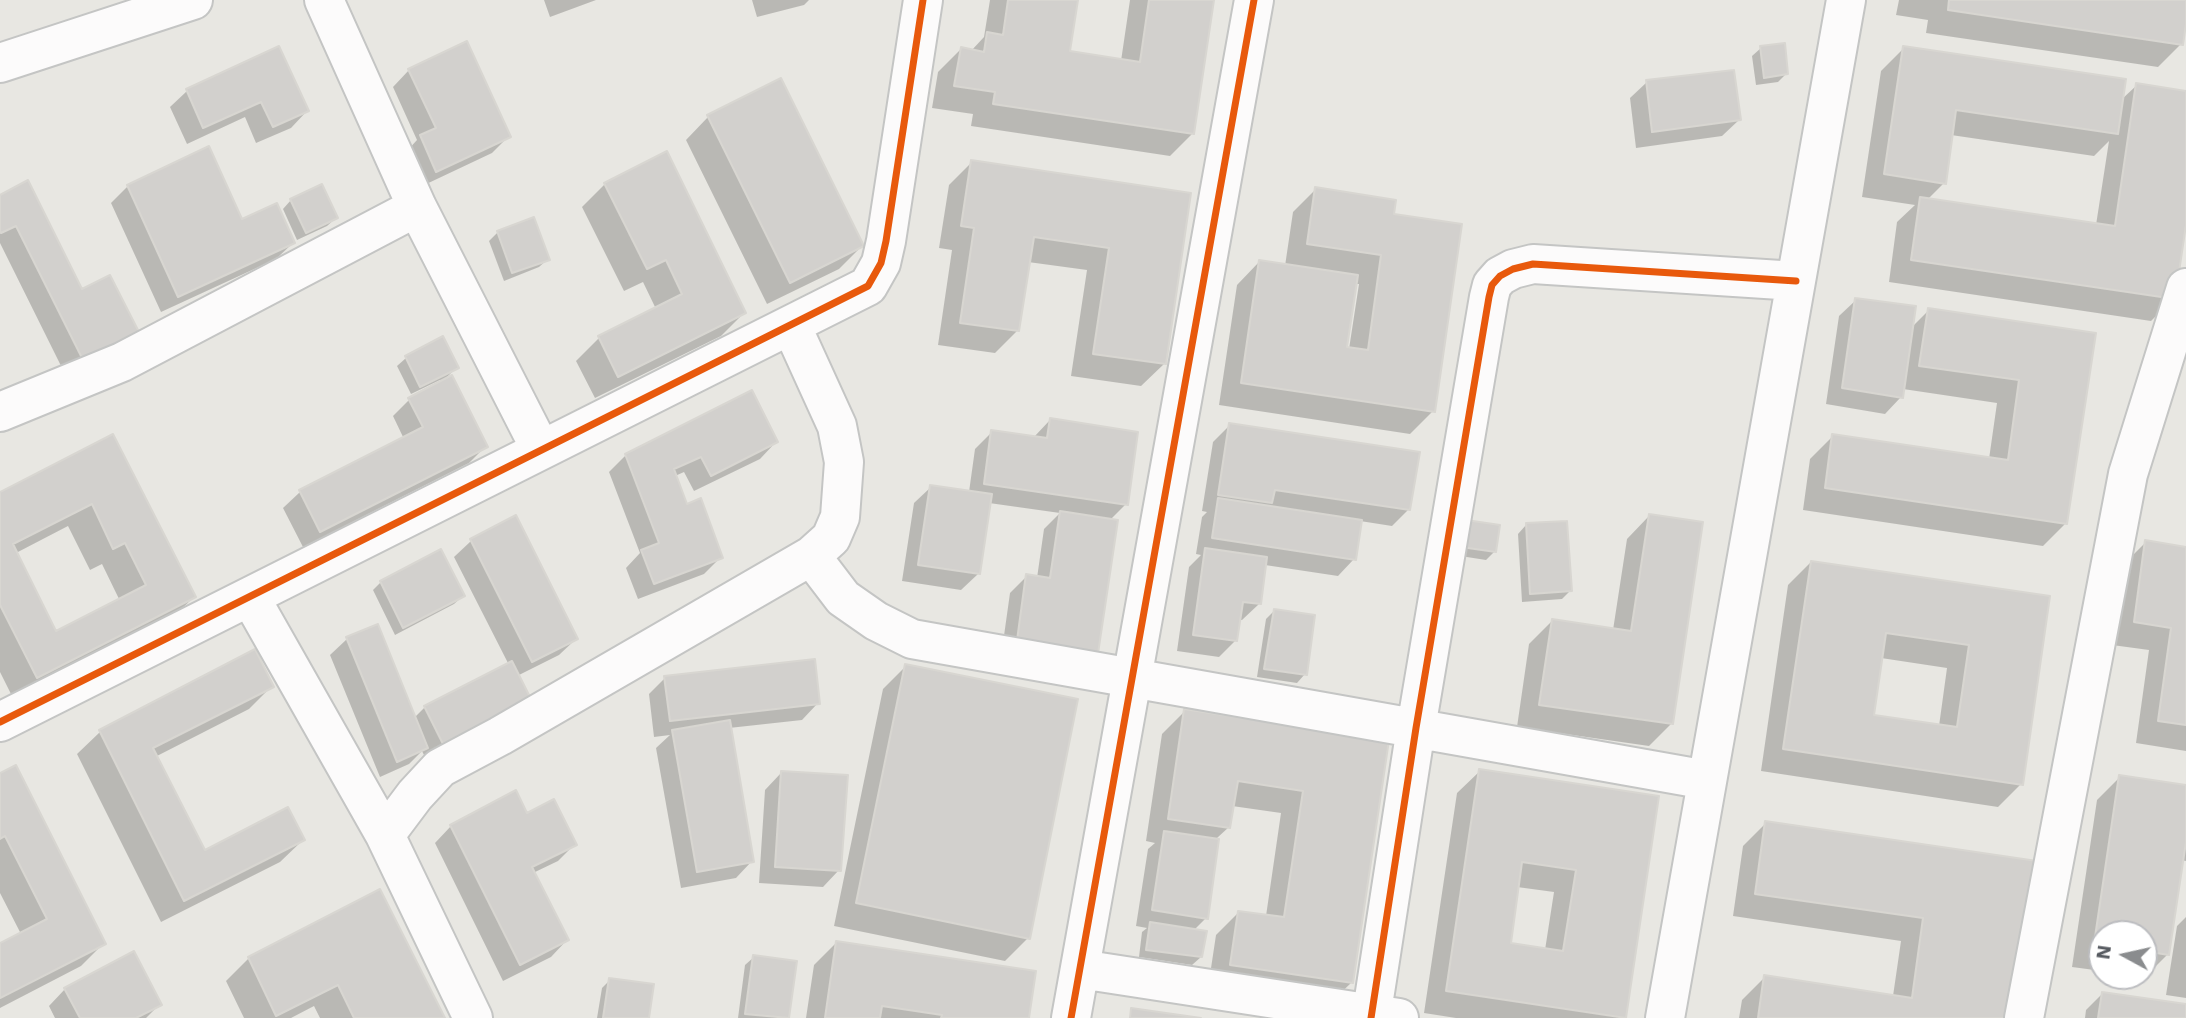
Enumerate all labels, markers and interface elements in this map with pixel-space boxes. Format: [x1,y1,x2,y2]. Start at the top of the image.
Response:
north arrow [2088,920,2158,990]
text: N [2091,944,2116,961]

